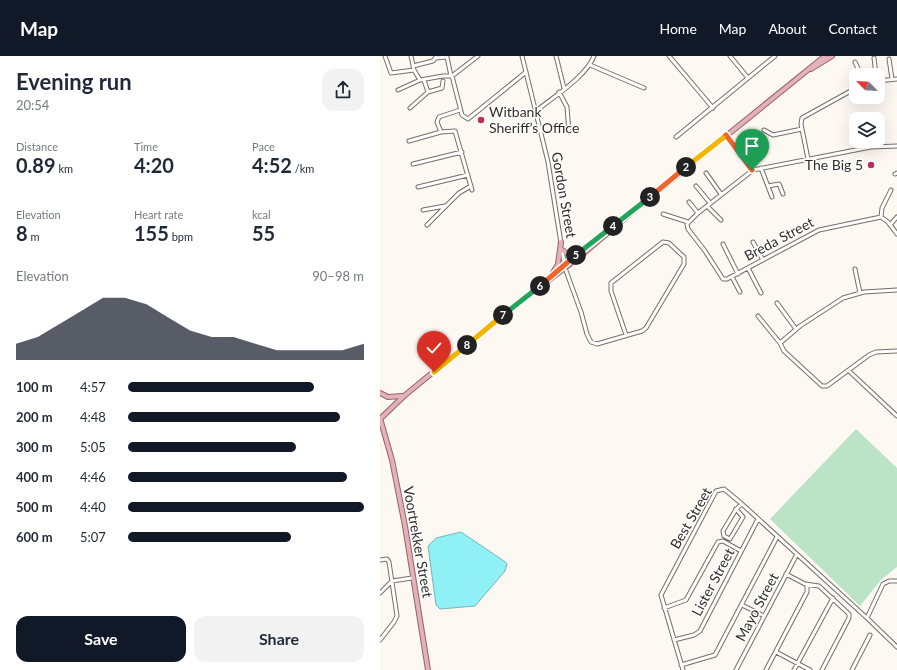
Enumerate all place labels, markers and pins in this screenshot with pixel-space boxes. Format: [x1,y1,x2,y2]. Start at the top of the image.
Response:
place label: Witbank Sheriff’s Office [489,103,579,136]
marker: Witbank Sheriff’s Office [476,115,486,125]
pin [735,129,769,170]
place label: The Big 5 [805,156,863,173]
pin: 2 [676,157,696,177]
marker: The Big 5 [866,160,876,170]
pin: 3 [640,187,660,207]
pin: 4 [603,216,623,236]
pin: 5 [566,245,586,265]
pin: 6 [530,276,550,296]
pin: 7 [493,305,513,325]
pin [417,331,451,372]
pin: 8 [457,335,477,355]

